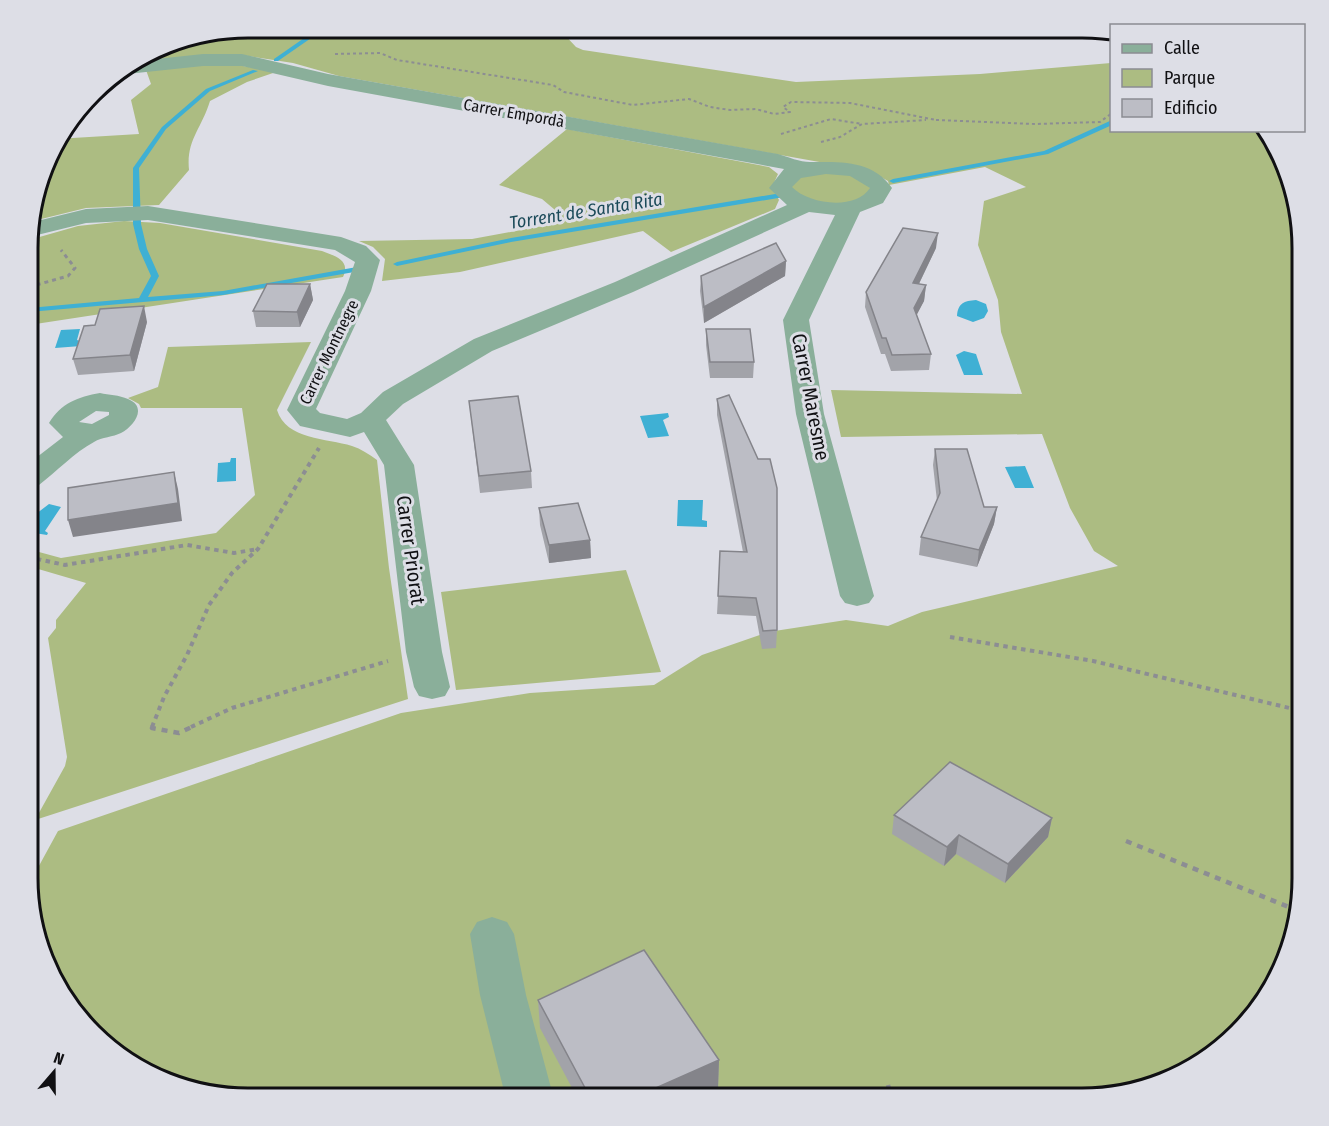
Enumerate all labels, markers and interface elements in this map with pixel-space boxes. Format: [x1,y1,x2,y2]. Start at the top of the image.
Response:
legend [1110,24,1305,132]
text: Calle [1164,37,1200,59]
text: Parque [1164,67,1215,89]
street label: Carrer Empordà [462,95,566,131]
text: Edificio [1164,97,1217,119]
water label: Torrent de Santa Rita [508,188,664,234]
street label: Carrer Montnegre [295,296,363,407]
street label: Carrer Maresme [787,331,835,463]
street label: Carrer Priorat [391,494,431,607]
north arrow [24,1042,84,1102]
text: N [51,1048,67,1069]

